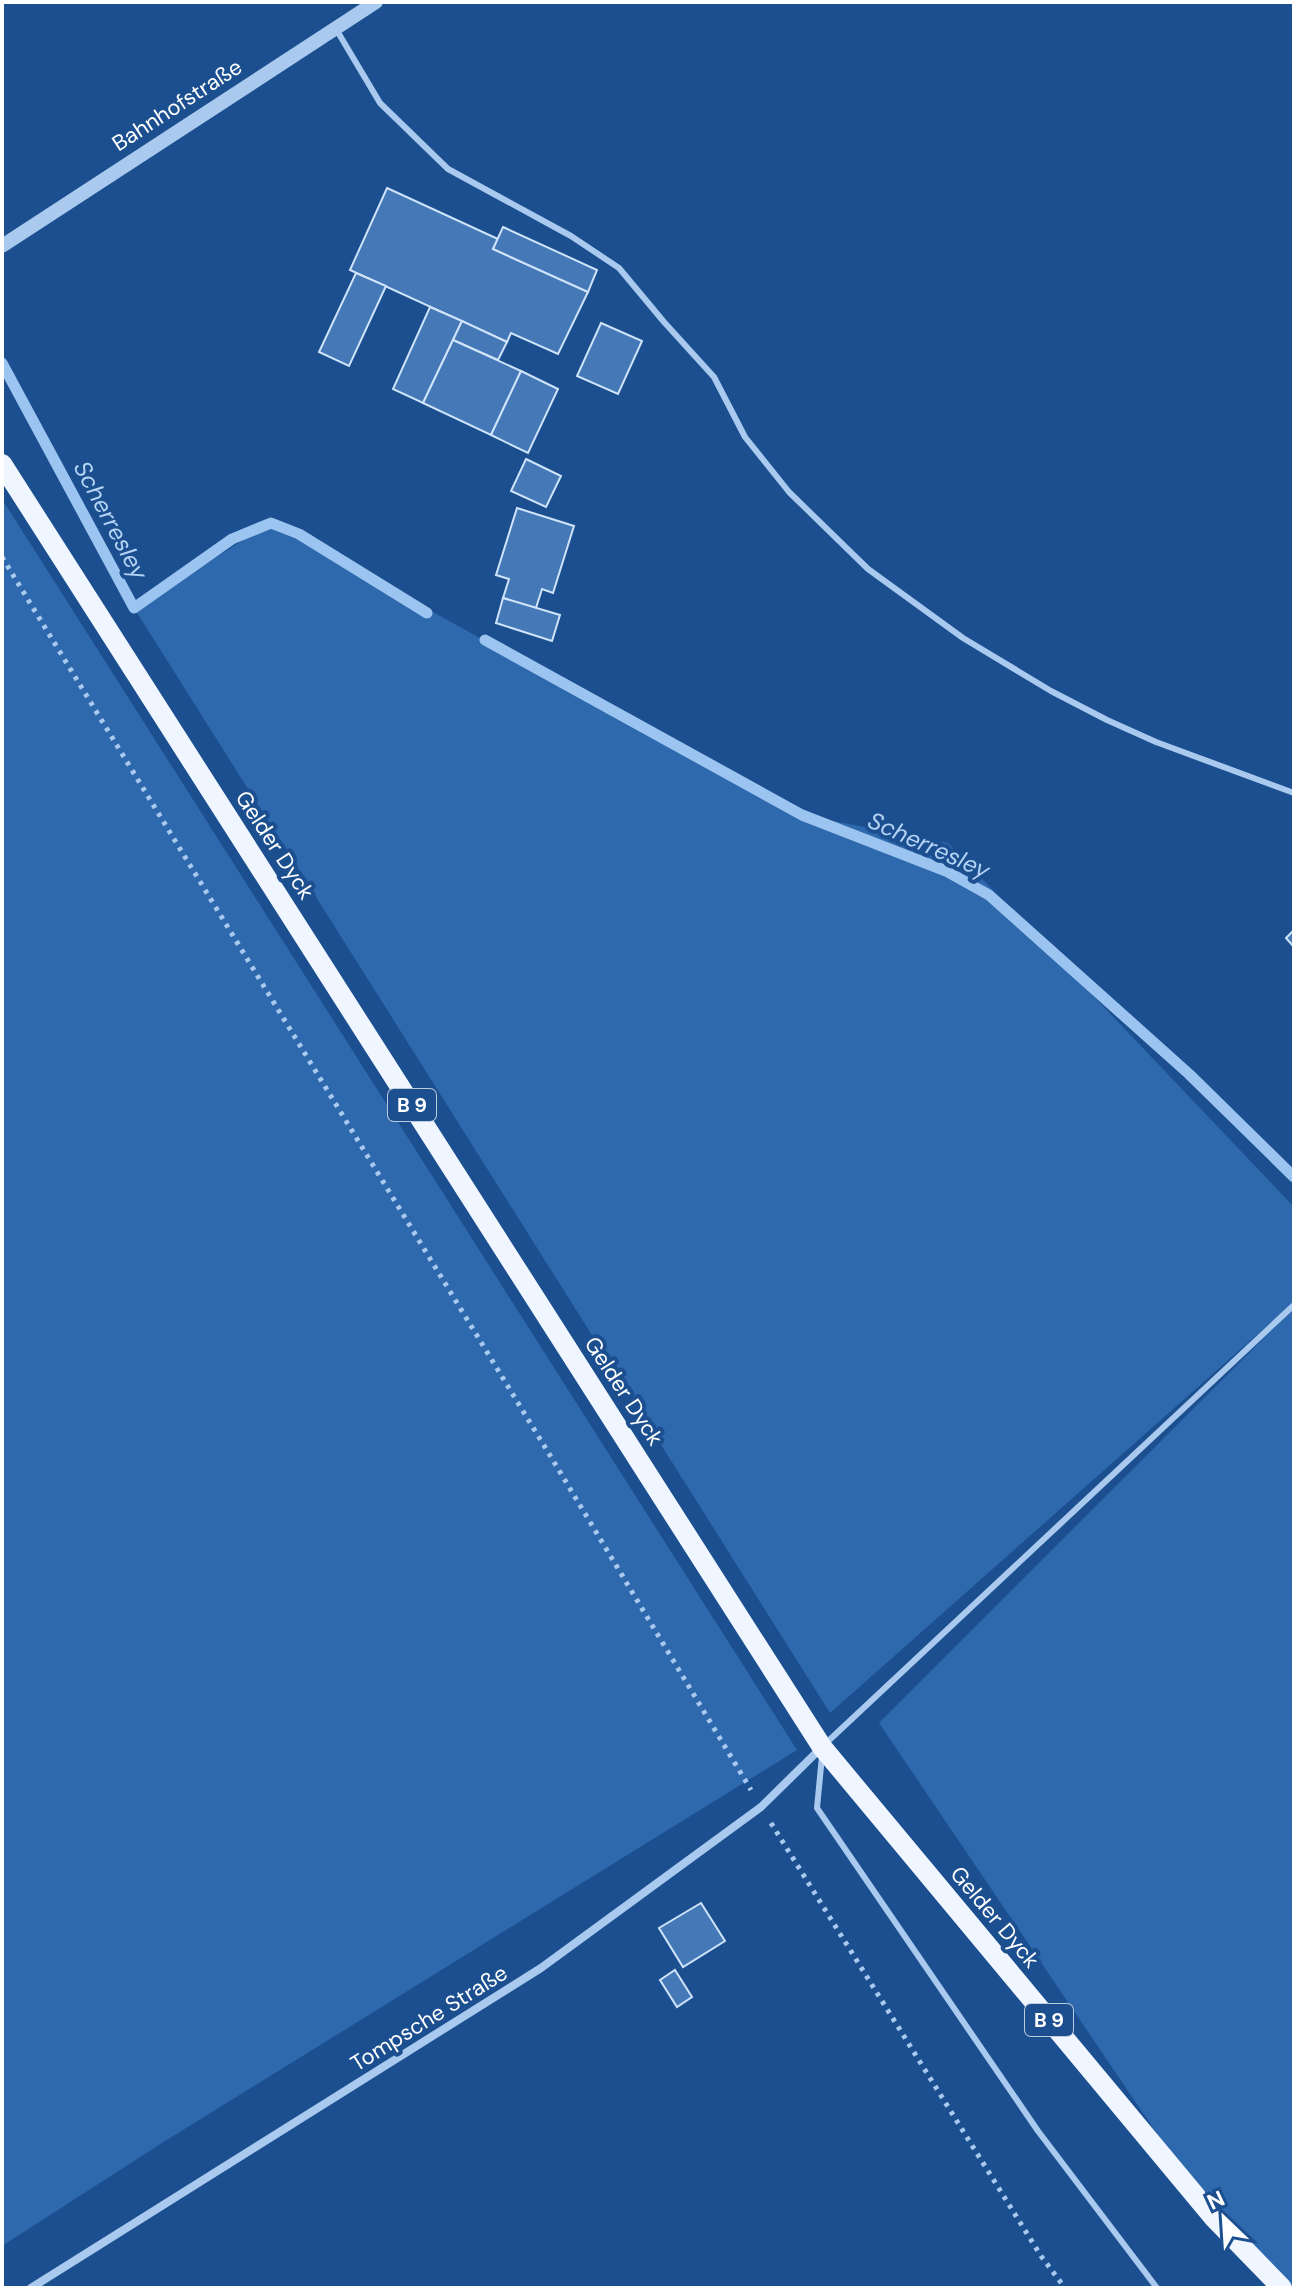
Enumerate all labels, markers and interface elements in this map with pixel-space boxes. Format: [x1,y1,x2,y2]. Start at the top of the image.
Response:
street label: Bahnhofstraße [106,52,248,158]
water label: Scherresley [67,455,156,585]
street label: Gelder Dyck [229,785,321,905]
water label: Scherresley [863,804,995,886]
road number: B 9 [388,1089,436,1121]
street label: Gelder Dyck [578,1331,670,1451]
street label: Gelder Dyck [944,1860,1046,1974]
street label: Tompsche Straße [345,1958,513,2078]
road number: B 9 [1025,2004,1073,2036]
north arrow [1184,2178,1264,2258]
text: N [1202,2184,1229,2217]

